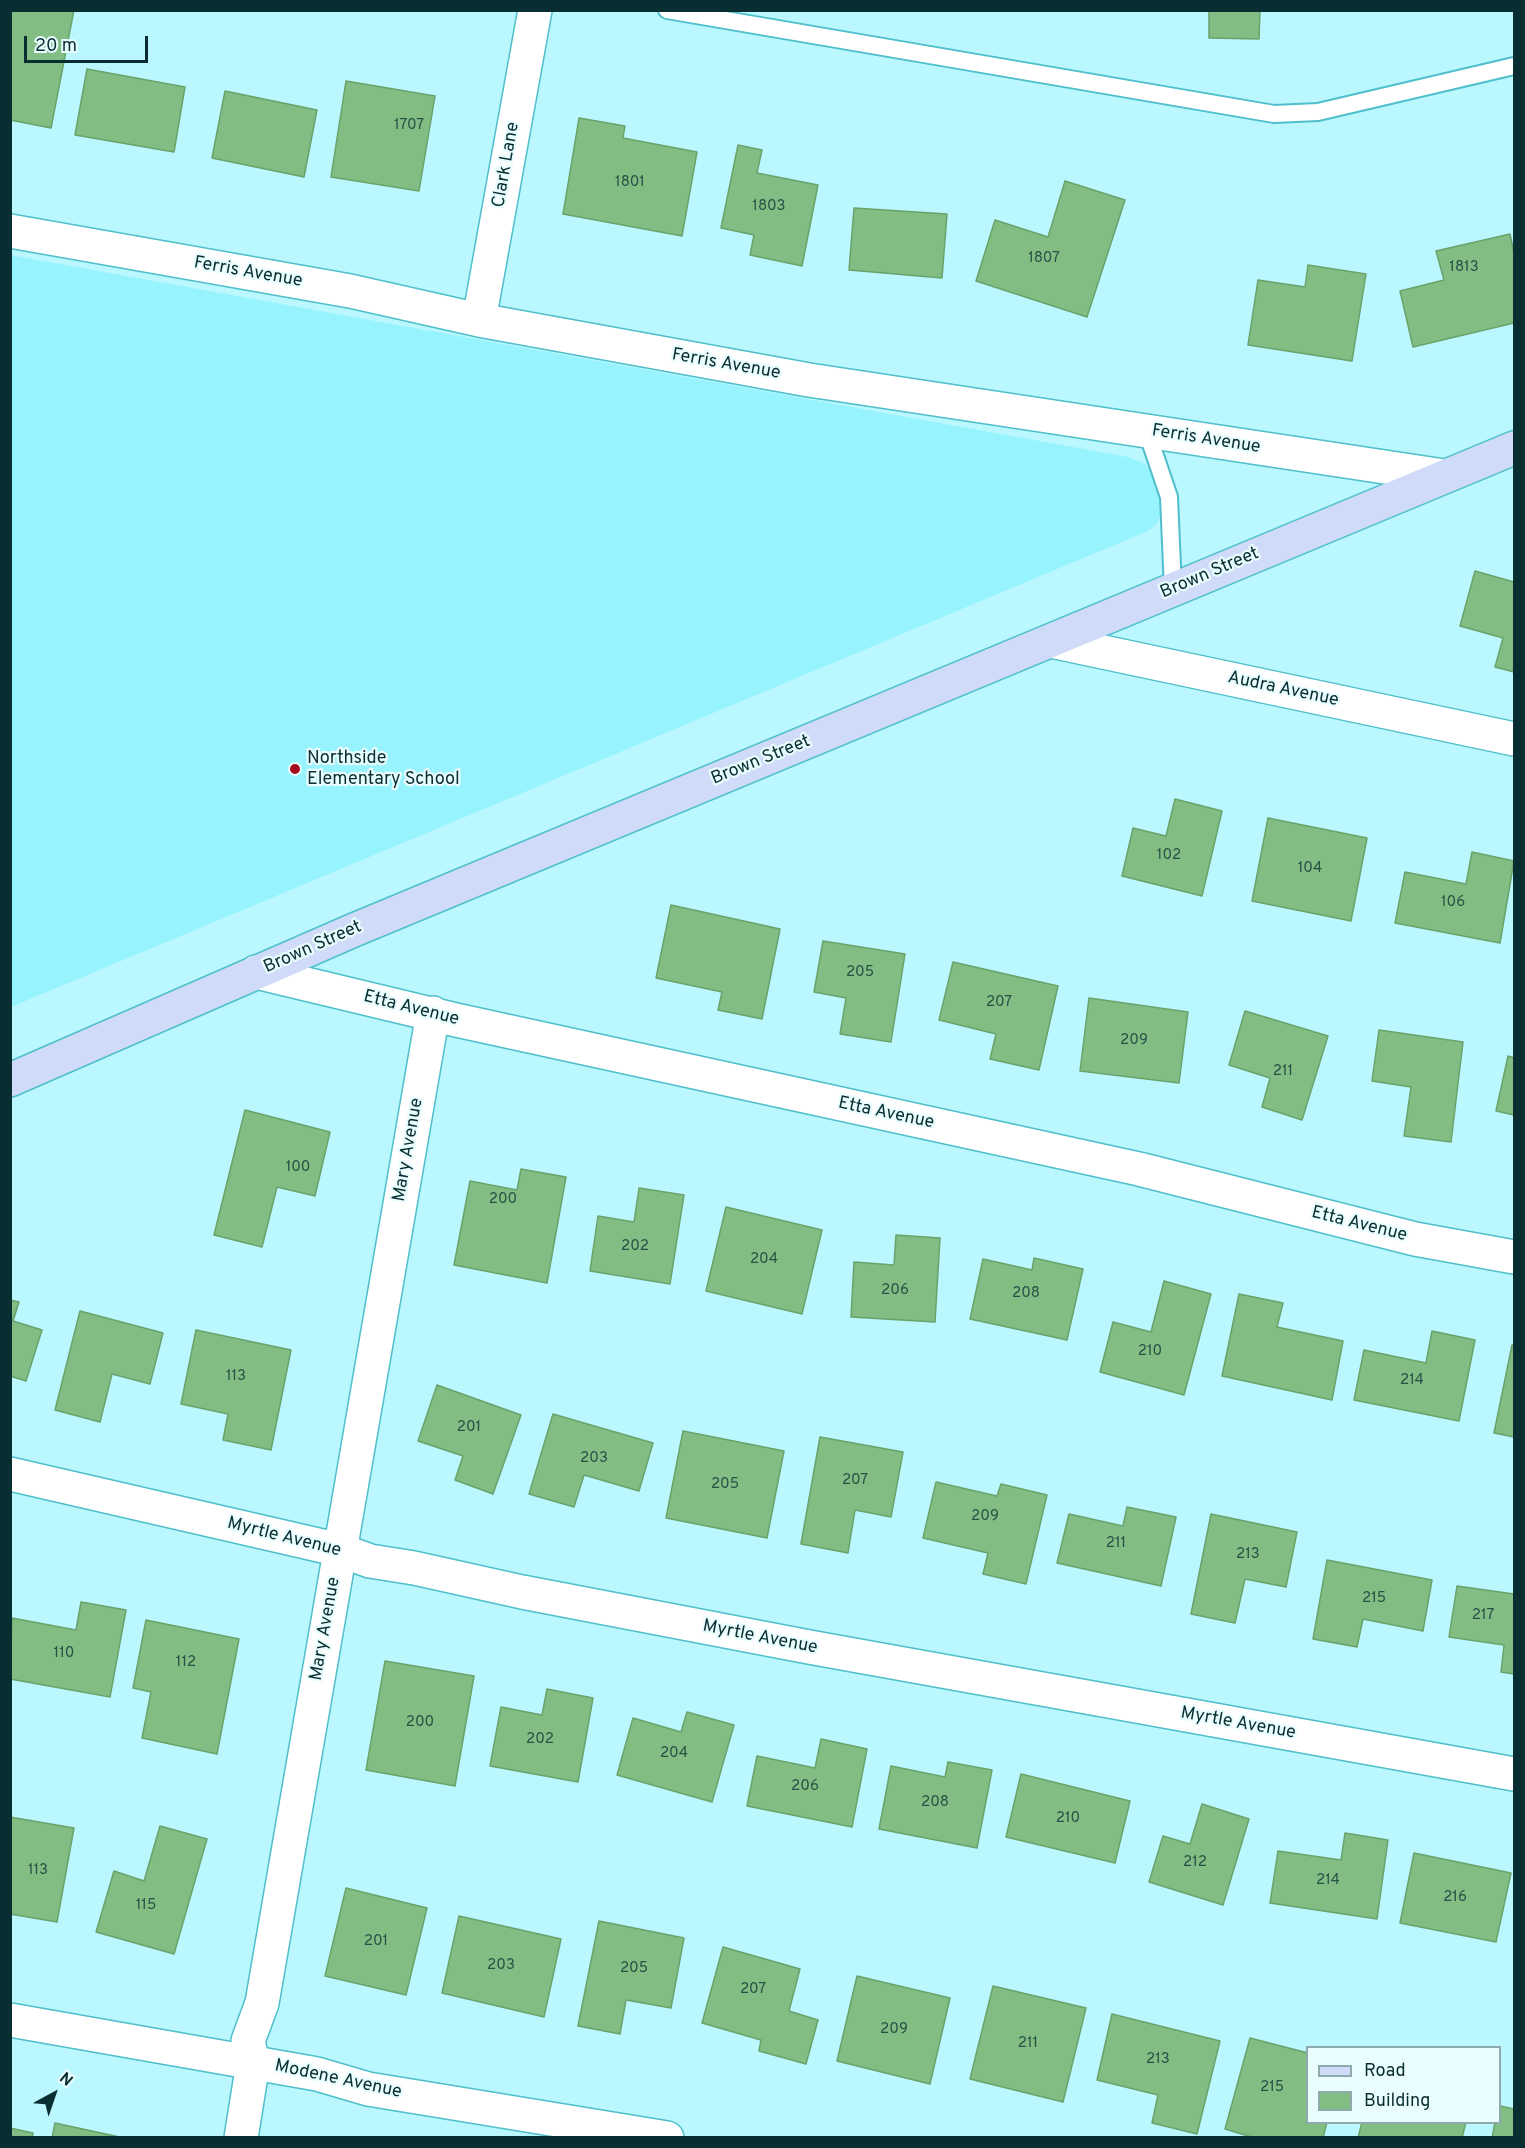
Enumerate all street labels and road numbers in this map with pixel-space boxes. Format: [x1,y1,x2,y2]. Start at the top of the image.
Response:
street label: Clark Lane [489,120,525,210]
street label: Ferris Avenue [192,253,304,293]
street label: Ferris Avenue [670,345,782,385]
street label: Ferris Avenue [1150,421,1262,459]
street label: Brown Street [1157,544,1263,604]
street label: Audra Avenue [1226,668,1340,712]
street label: Brown Street [708,731,814,791]
street label: Brown Street [261,917,365,979]
street label: Etta Avenue [361,987,461,1031]
street label: Etta Avenue [836,1093,936,1135]
street label: Mary Avenue [389,1097,429,1203]
street label: Etta Avenue [1309,1203,1409,1247]
street label: Myrtle Avenue [225,1513,343,1563]
street label: Mary Avenue [306,1576,346,1682]
street label: Myrtle Avenue [701,1616,819,1660]
street label: Myrtle Avenue [1179,1703,1297,1745]
street label: Modene Avenue [273,2056,403,2104]

